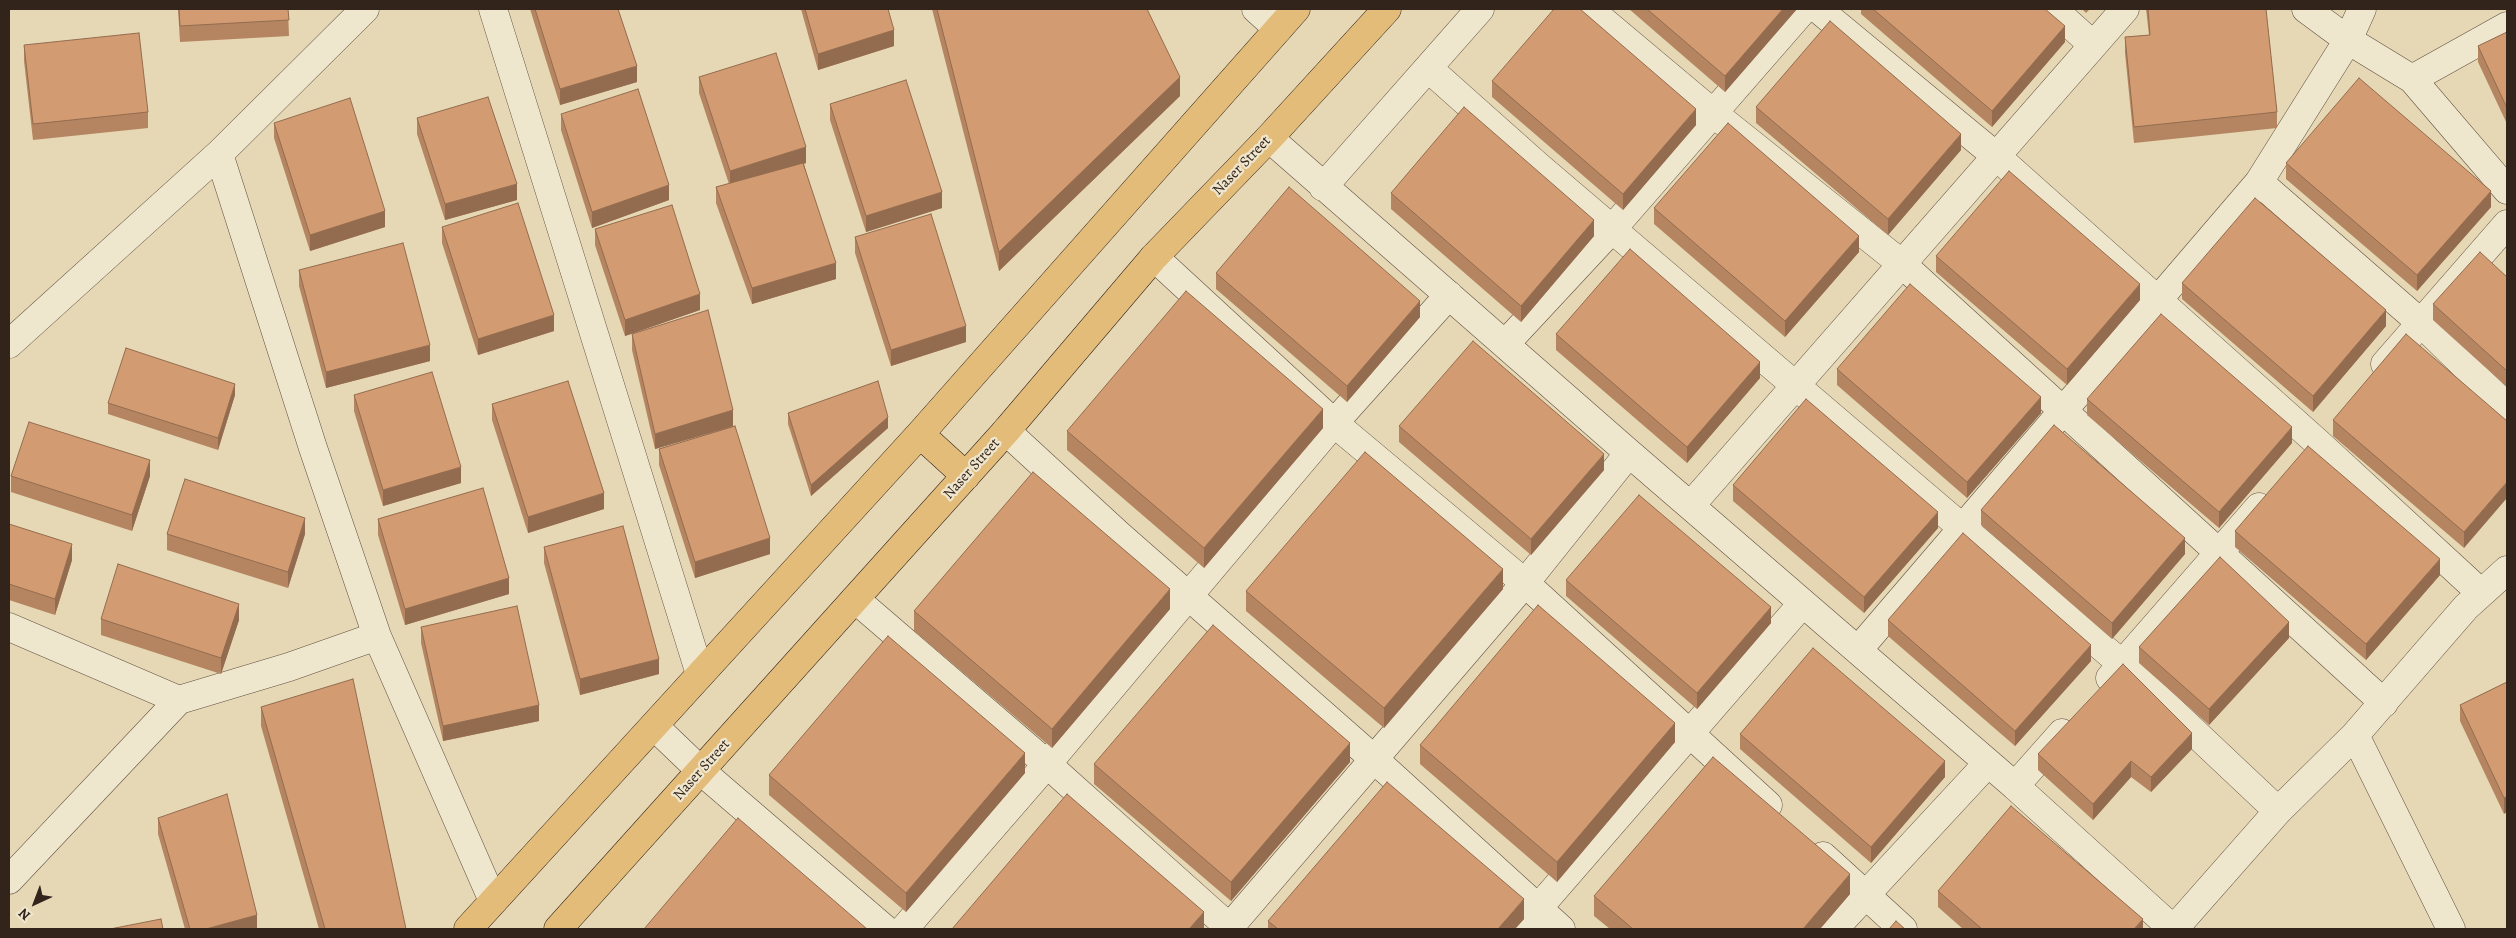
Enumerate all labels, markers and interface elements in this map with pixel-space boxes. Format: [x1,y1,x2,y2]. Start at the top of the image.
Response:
street label: Naser Street [1209,132,1275,200]
street label: Naser Street [940,435,1004,503]
street label: Naser Street [670,736,734,804]
north arrow [10,878,60,928]
text: N [14,904,35,925]

